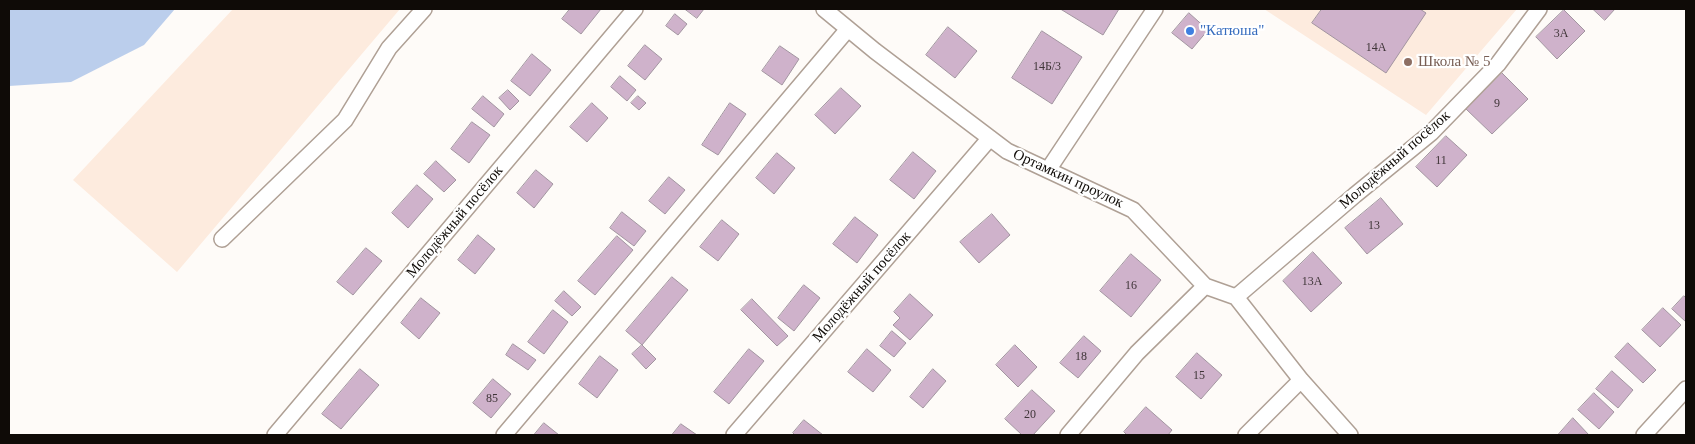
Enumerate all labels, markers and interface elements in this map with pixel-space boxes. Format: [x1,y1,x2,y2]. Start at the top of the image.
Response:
place label: "Катюша" [1200,22,1264,40]
marker: "Катюша" [1184,25,1196,37]
house number: 3А [1554,27,1568,41]
house number: 14А [1366,41,1386,55]
place label: Школа № 5 [1418,53,1490,71]
marker: Школа № 5 [1402,56,1414,68]
house number: 14Б/3 [1033,60,1061,74]
house number: 9 [1494,97,1500,111]
street label: Молодёжный посёлок [1336,107,1454,213]
street label: Ортамкин проулок [1010,146,1126,212]
house number: 11 [1435,154,1447,168]
street label: Молодёжный посёлок [403,162,507,282]
house number: 13 [1368,219,1380,233]
street label: Молодёжный посёлок [809,228,915,346]
house number: 13А [1302,275,1322,289]
house number: 16 [1125,279,1137,293]
house number: 18 [1075,350,1087,364]
house number: 15 [1193,369,1205,383]
house number: 85 [486,392,498,406]
house number: 20 [1024,408,1036,422]

